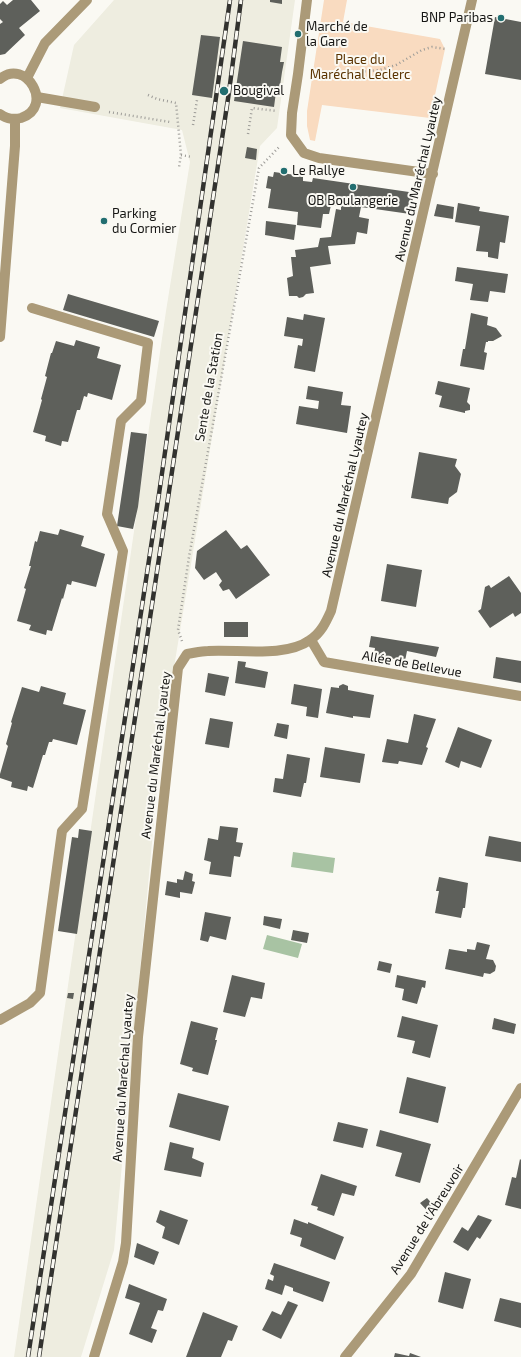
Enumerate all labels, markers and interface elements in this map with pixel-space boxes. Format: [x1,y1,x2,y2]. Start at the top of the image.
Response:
place label: BNP Paribas [421,10,493,26]
marker: BNP Paribas [496,13,506,23]
place label: Marché de la Gare [306,19,368,50]
marker: Marché de la Gare [293,29,303,39]
park label: Place du Maréchal Leclerc [310,52,410,83]
place label: Bougival [233,83,284,99]
marker: Bougival [218,85,230,97]
street label: Avenue du Maréchal Lyautey [391,95,445,263]
place label: Le Rallye [292,163,345,179]
marker: Le Rallye [279,166,289,176]
marker: OB Boulangerie [348,182,358,192]
place label: OB Boulangerie [308,193,398,209]
place label: Parking du Cormier [112,206,177,237]
marker: Parking du Cormier [99,216,109,226]
street label: Sente de la Station [192,331,226,443]
street label: Avenue du Maréchal Lyautey [318,411,372,579]
street label: Allée de Bellevue [361,648,463,680]
street label: Avenue du Maréchal Lyautey [138,670,174,840]
street label: Avenue du Maréchal Lyautey [109,993,137,1163]
street label: Avenue de l'Abreuvoir [387,1161,467,1277]

